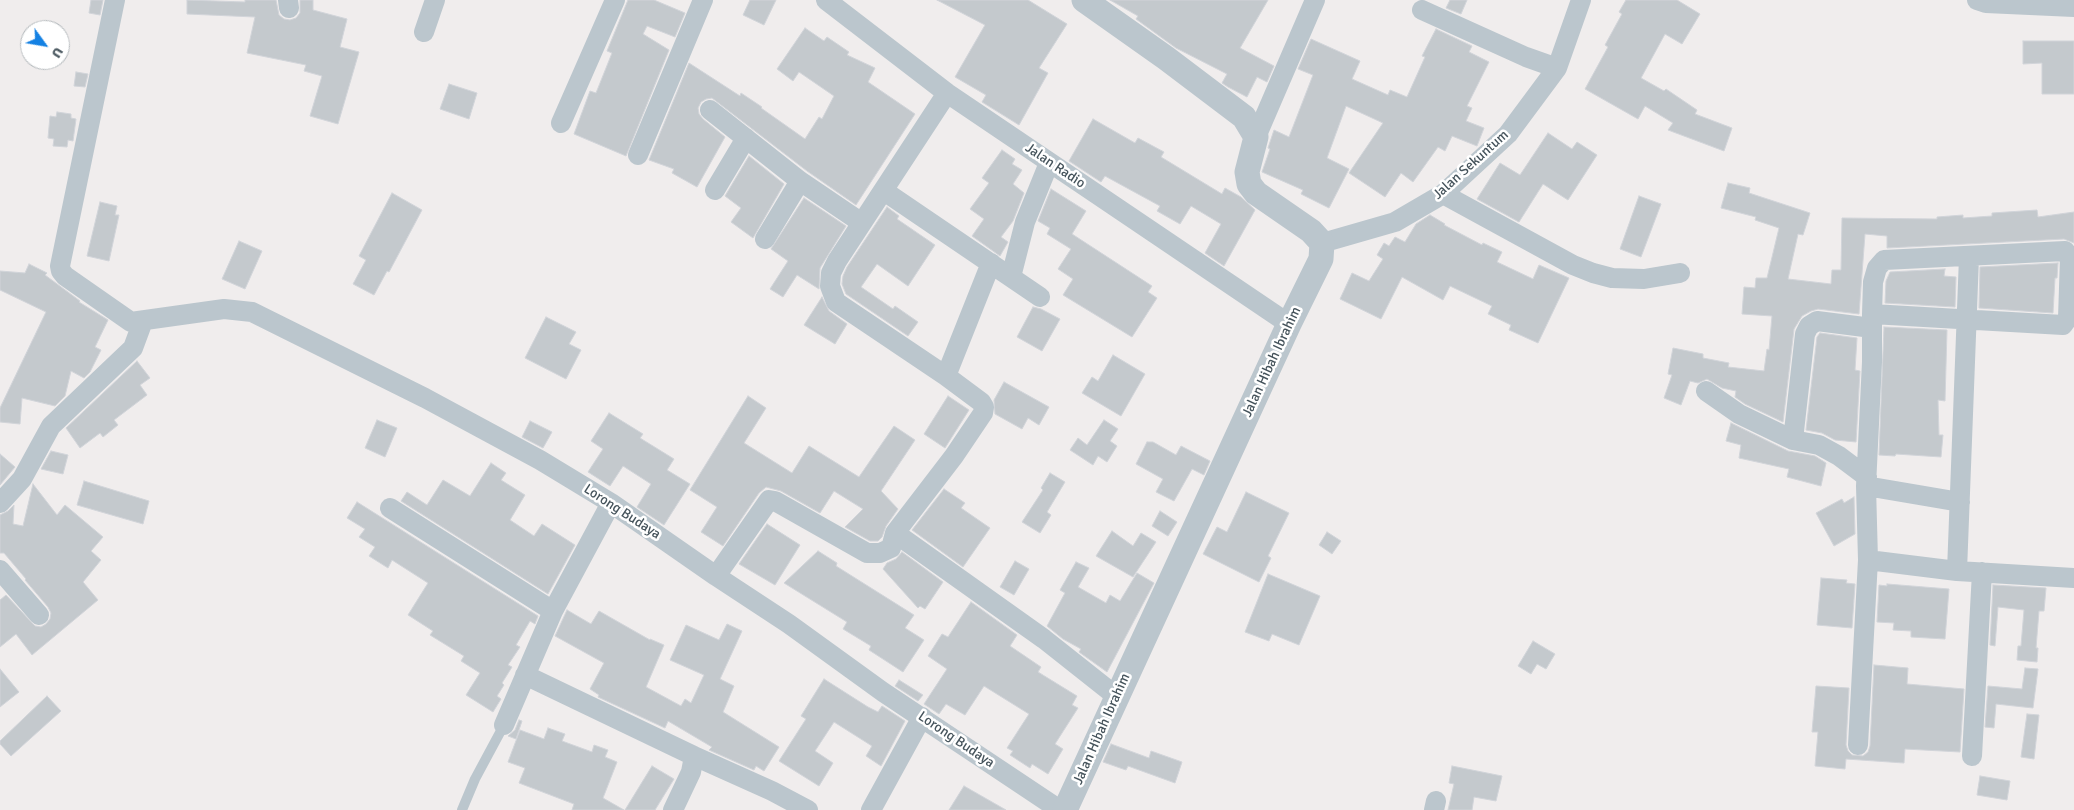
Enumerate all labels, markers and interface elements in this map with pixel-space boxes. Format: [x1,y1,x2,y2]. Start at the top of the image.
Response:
north arrow [20,20,70,70]
text: U [48,44,67,61]
street label: Jalan Sekuntum [1430,127,1512,203]
street label: Jalan Radio [1022,140,1088,192]
street label: Jalan Hibah Ibrahim [1239,304,1305,420]
street label: Lorong Budaya [580,481,664,543]
street label: Jalan Hibah Ibrahim [1070,671,1134,787]
street label: Lorong Budaya [915,708,997,772]

